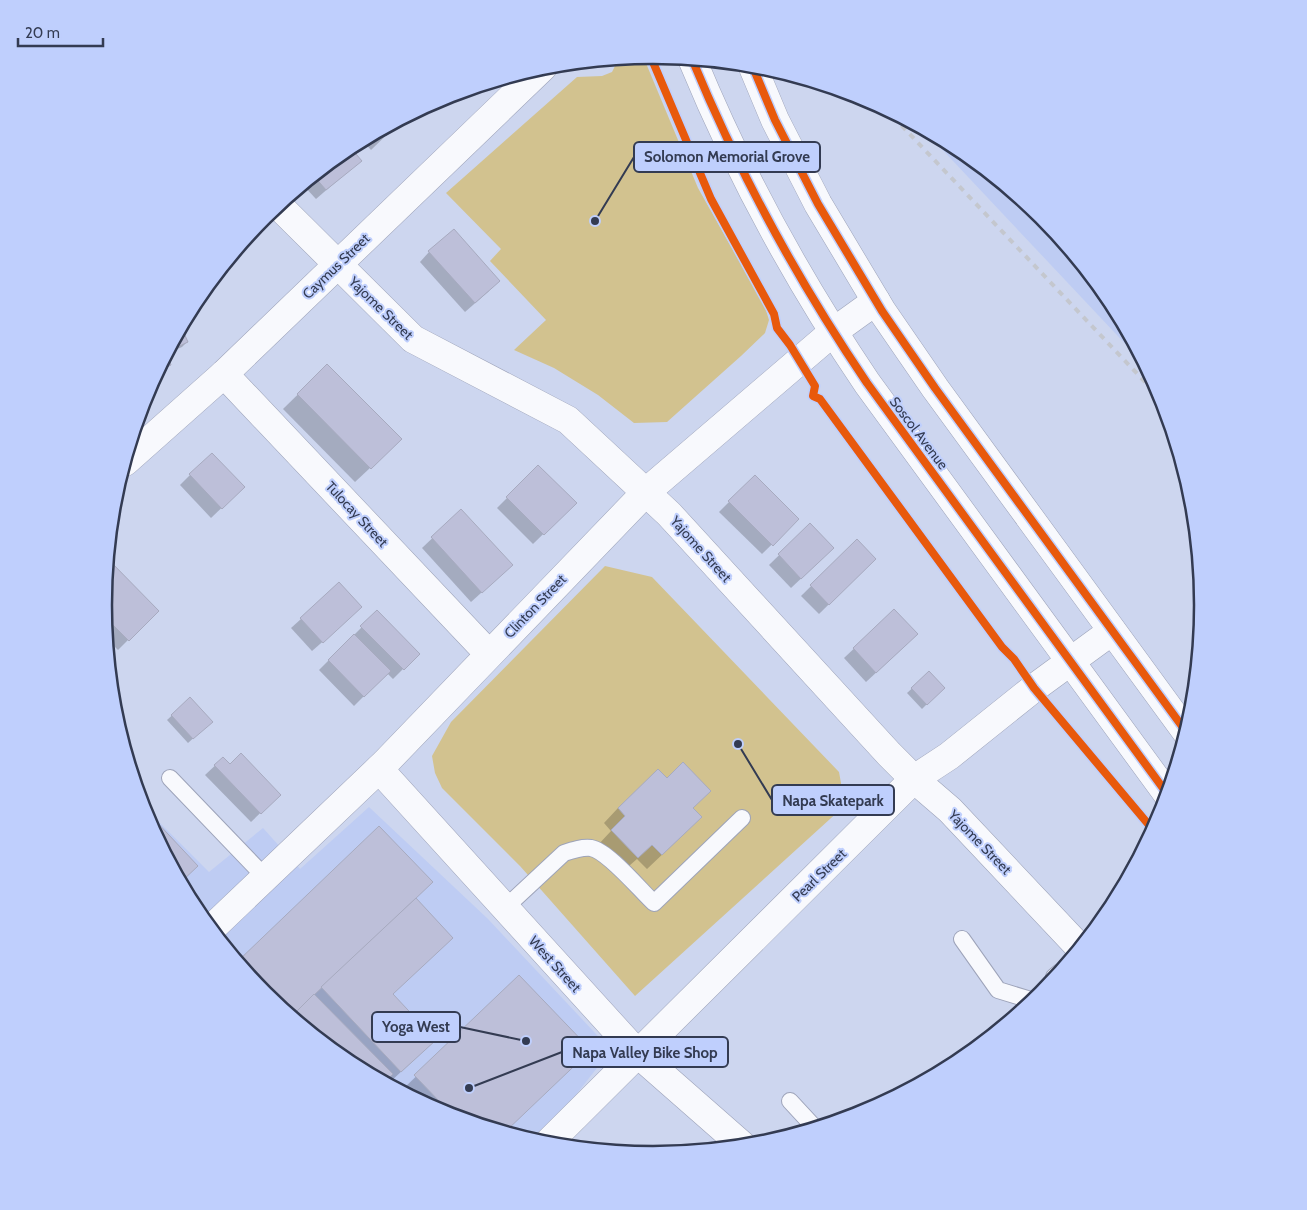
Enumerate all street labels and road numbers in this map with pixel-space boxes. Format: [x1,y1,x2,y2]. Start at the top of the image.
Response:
street label: Caymus Street [299,229,374,303]
street label: Yajome Street [344,272,417,343]
street label: Soscol Avenue [886,393,952,473]
street label: Tulocay Street [322,477,392,551]
street label: Yajome Street [666,511,736,586]
street label: Clinton Street [500,570,570,642]
street label: Yajome Street [944,805,1015,878]
street label: Pearl Street [788,845,850,905]
street label: West Street [525,932,585,996]

